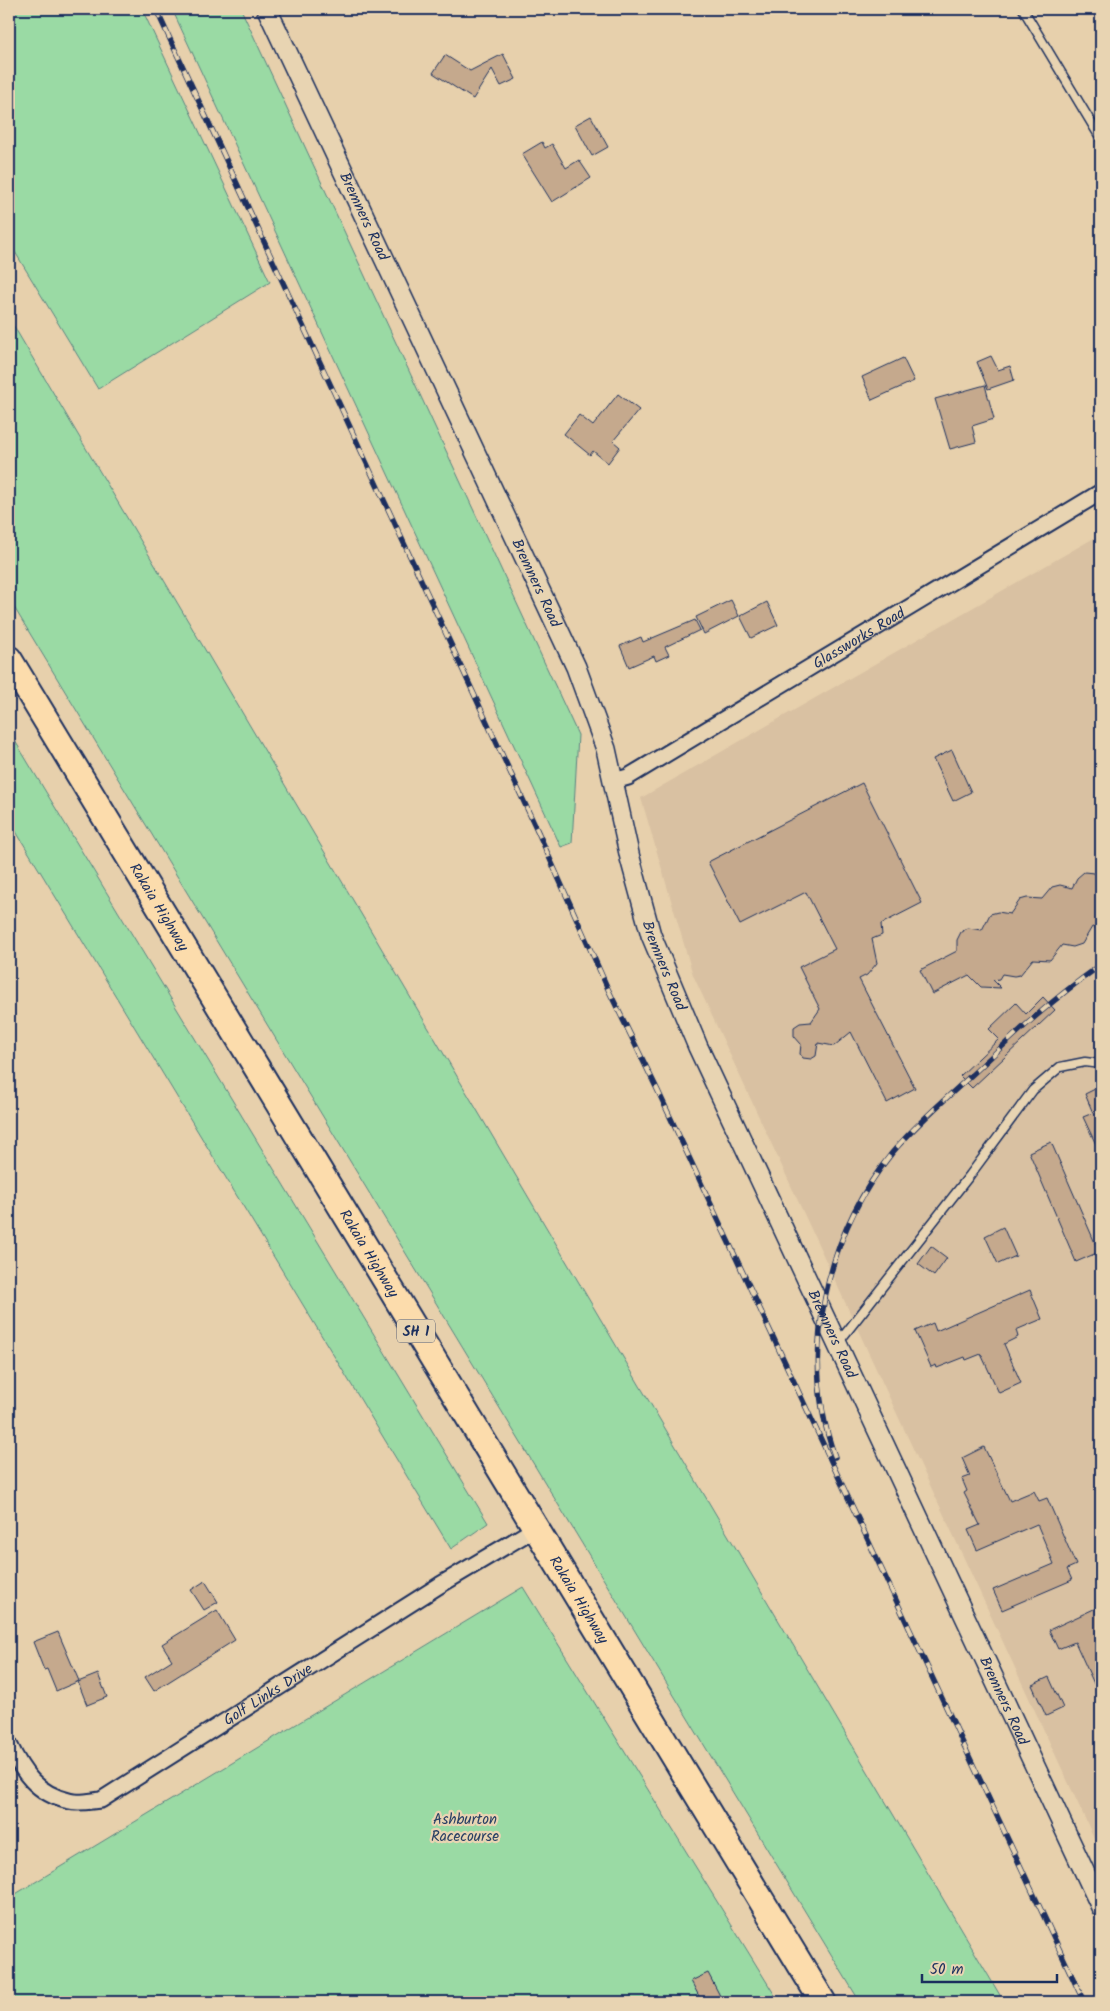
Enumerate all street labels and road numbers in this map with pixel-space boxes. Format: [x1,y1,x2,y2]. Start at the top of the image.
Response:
street label: Bremners Road [332,168,395,265]
street label: Bremners Road [504,535,567,632]
street label: Glassworks Road [809,601,911,676]
street label: Rakaia Highway [122,859,195,957]
street label: Bremners Road [635,918,693,1015]
street label: Rakaia Highway [332,1205,405,1303]
street label: Bremners Road [800,1286,863,1383]
road number: SH 1 [397,1320,435,1342]
street label: Rakaia Highway [542,1551,615,1650]
street label: Bremners Road [972,1653,1035,1750]
street label: Golf Links Drive [219,1658,318,1732]

